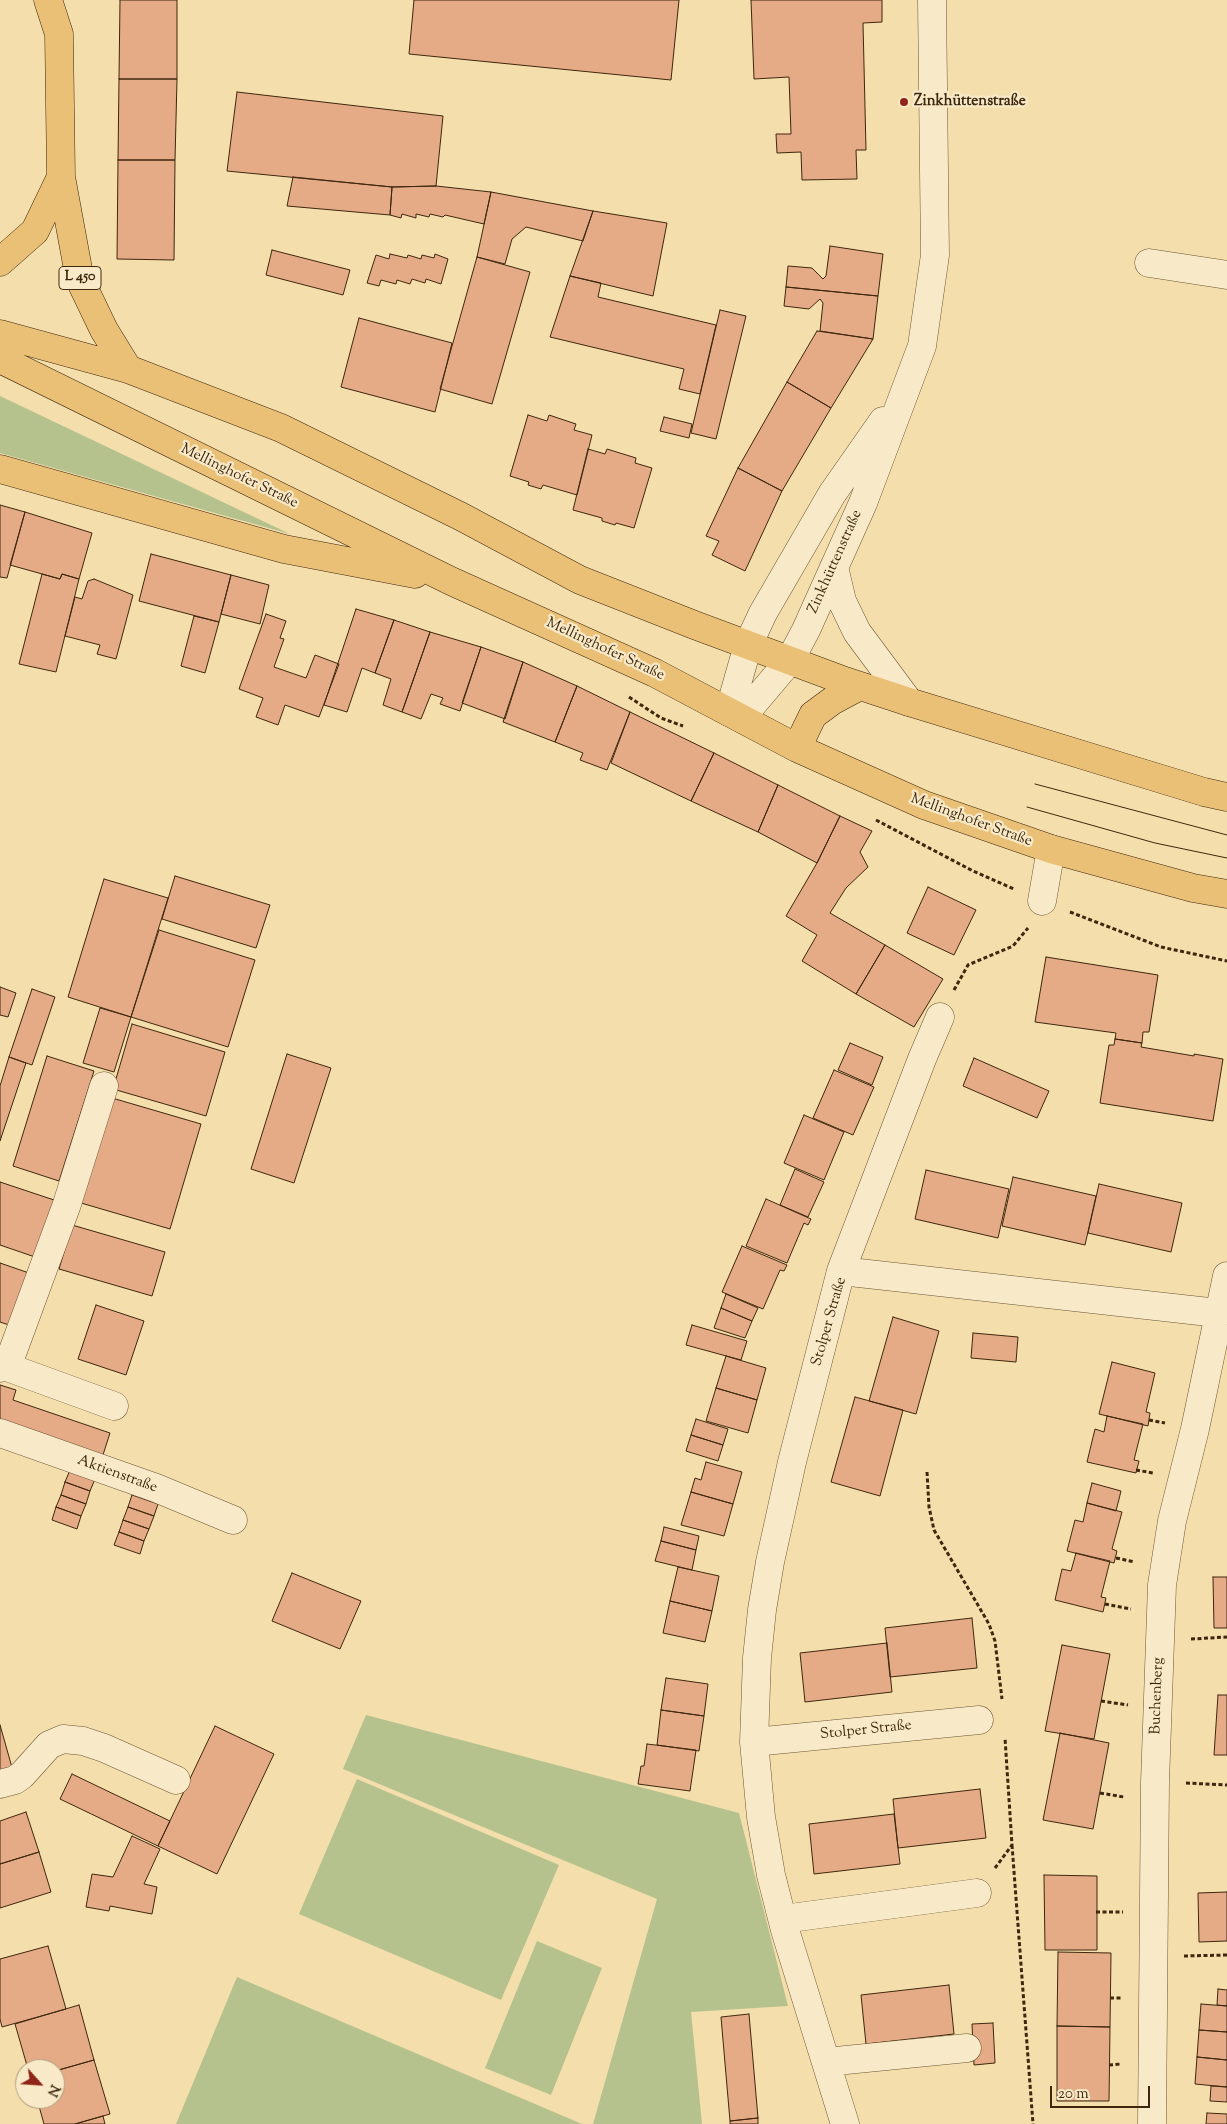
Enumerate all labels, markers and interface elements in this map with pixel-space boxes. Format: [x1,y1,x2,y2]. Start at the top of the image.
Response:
place label: Zinkhüttenstraße [914,93,1026,111]
marker: Zinkhüttenstraße [898,96,910,108]
road number: L 450 [59,266,101,290]
street label: Mellinghofer Straße [177,441,301,513]
street label: Zinkhüttenstraße [805,507,867,617]
street label: Mellinghofer Straße [543,615,667,685]
street label: Mellinghofer Straße [908,791,1034,851]
street label: Stolper Straße [809,1275,851,1369]
street label: Aktienstraße [75,1452,159,1498]
street label: Buchenberg [1148,1657,1168,1735]
street label: Stolper Straße [819,1717,913,1745]
north arrow [15,2059,65,2109]
scale bar [1052,2076,1152,2108]
text: N [41,2081,64,2100]
text: 20 m [1058,2084,1089,2105]

